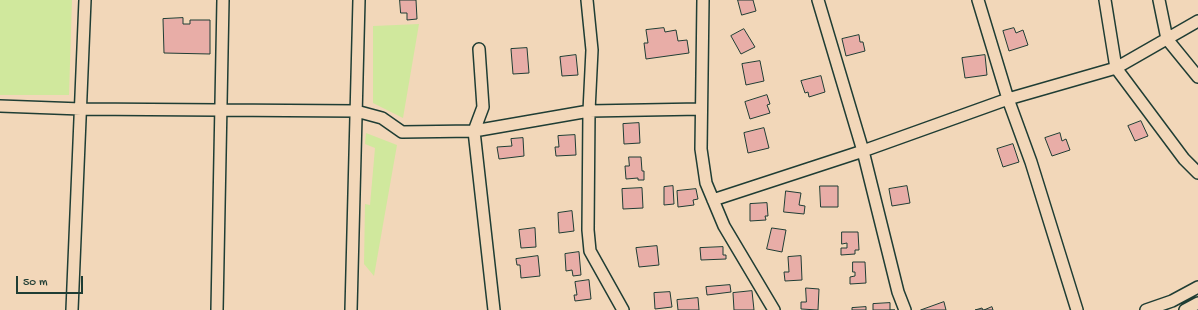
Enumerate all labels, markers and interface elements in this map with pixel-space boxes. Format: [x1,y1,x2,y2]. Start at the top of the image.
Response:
scale bar [18,268,85,294]
text: 50 m [23,276,48,290]

